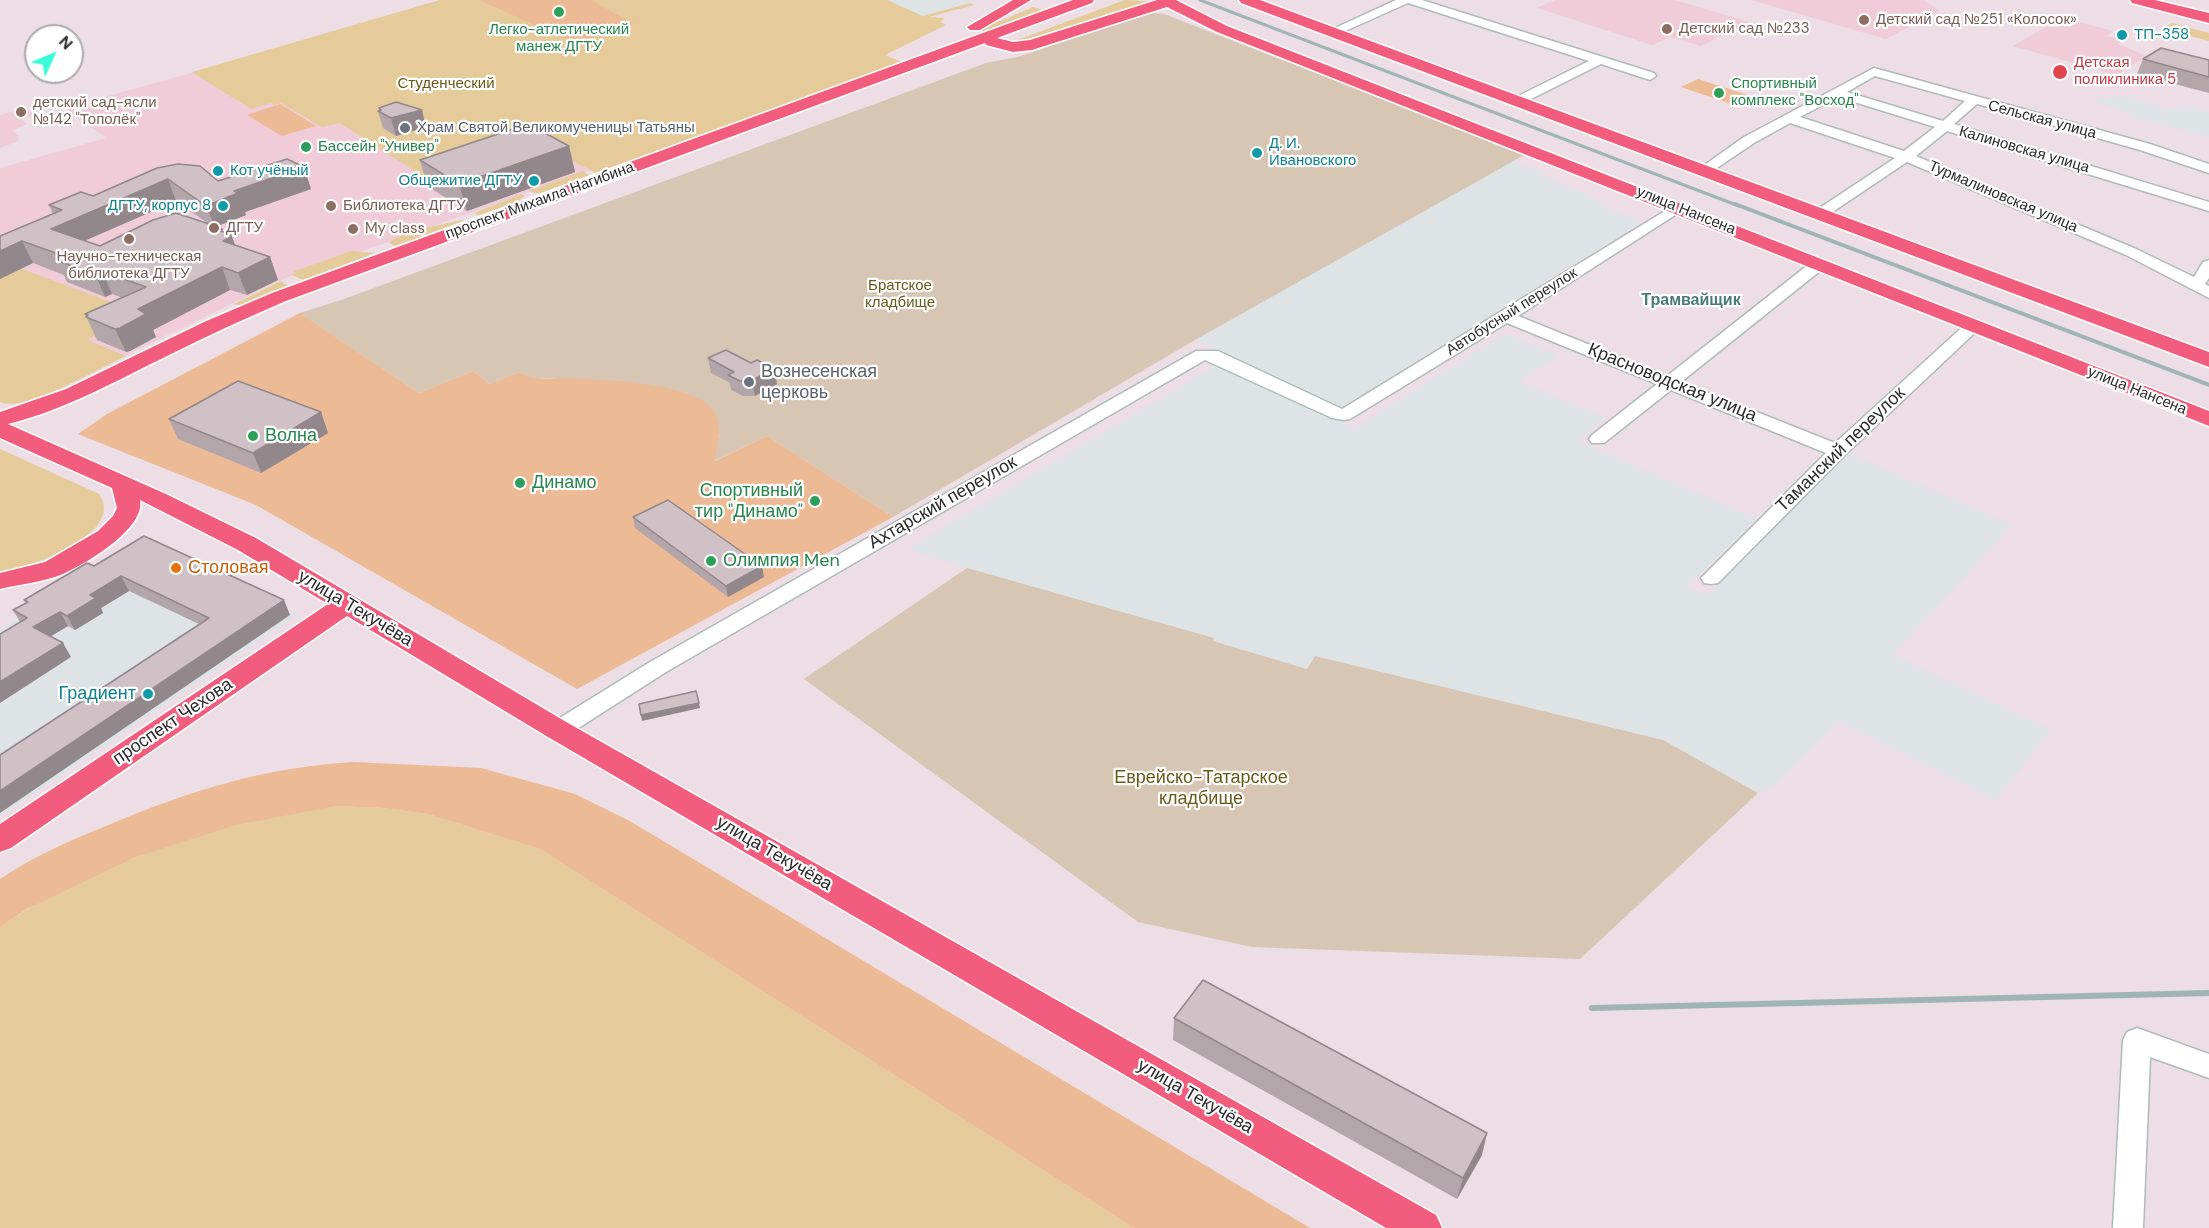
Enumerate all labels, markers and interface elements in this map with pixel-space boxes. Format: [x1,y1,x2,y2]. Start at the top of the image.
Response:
marker: Легко-атлетический манеж ДГТУ [552,5,566,19]
place label: Детский сад №251 «Колосок» [1876,11,2077,29]
marker: Детский сад №251 «Колосок» [1857,13,1871,27]
place label: Детский сад №233 [1679,20,1810,38]
place label: Легко-атлетический манеж ДГТУ [489,21,629,56]
marker: Детский сад №233 [1660,22,1674,36]
north arrow [24,24,84,84]
place label: ТП-358 [2134,26,2189,44]
marker: ТП-358 [2115,28,2129,42]
text: N [54,31,77,54]
place label: Детская поликлиника 5 [2074,54,2176,89]
marker: Детская поликлиника 5 [2051,63,2069,81]
park label: Студенческий [397,75,495,93]
place label: Спортивный комплекс "Восход" [1731,75,1858,110]
marker: Спортивный комплекс "Восход" [1712,86,1726,100]
place label: детский сад-ясли №142 "Тополёк" [33,94,157,129]
street label: Сельская улица [1986,97,2098,143]
marker: детский сад-ясли №142 "Тополёк" [14,105,28,119]
place label: Храм Святой Великомученицы Татьяны [417,119,695,137]
marker: Храм Святой Великомученицы Татьяны [398,121,412,135]
street label: Калиновская улица [1957,123,2091,177]
place label: Д. И. Ивановского [1269,135,1356,170]
place label: Бассейн "Универ" [318,138,439,156]
marker: Бассейн "Универ" [299,140,313,154]
marker: Д. И. Ивановского [1250,146,1264,160]
street label: Турмалиновская улица [1926,157,2080,237]
street label: проспект Михаила Нагибина [443,159,637,243]
place label: Кот учёный [230,162,309,180]
marker: Кот учёный [211,164,225,178]
place label: Общежитие ДГТУ [398,172,522,190]
marker: Общежитие ДГТУ [527,174,541,188]
street label: улица Нансена [1634,183,1738,239]
place label: ДГТУ, корпус 8 [108,197,211,215]
place label: Библиотека ДГТУ [343,197,466,215]
marker: ДГТУ, корпус 8 [216,199,230,213]
marker: Библиотека ДГТУ [324,199,338,213]
place label: ДГТУ [226,219,263,237]
place label: My class [365,220,425,238]
marker: ДГТУ [207,221,221,235]
marker: My class [346,222,360,236]
marker: Научно-техническая библиотека ДГТУ [122,232,136,246]
place label: Научно-техническая библиотека ДГТУ [57,248,201,283]
street label: Автобусный переулок [1443,264,1581,360]
park label: Братское кладбище [865,277,935,312]
district label: Трамвайщик [1641,291,1741,311]
street label: Красноводская улица [1584,339,1760,427]
place label: Вознесенская церковь [761,361,877,404]
street label: улица Нансена [2085,363,2189,419]
marker: Вознесенская церковь [742,375,756,389]
street label: Таманский переулок [1772,383,1910,517]
place label: Волна [265,425,317,447]
marker: Волна [246,429,260,443]
street label: Ахтарский переулок [865,452,1021,554]
place label: Динамо [532,472,597,494]
marker: Динамо [513,476,527,490]
place label: Спортивный тир "Динамо" [695,480,803,522]
marker: Спортивный тир "Динамо" [808,494,822,508]
place label: Олимпия Men [723,550,840,572]
marker: Олимпия Men [704,554,718,568]
place label: Столовая [188,557,268,579]
marker: Столовая [169,561,183,575]
street label: улица Текучёва [294,566,416,652]
street label: проспект Чехова [109,674,237,770]
place label: Градиент [58,683,136,705]
marker: Градиент [141,687,155,701]
park label: Еврейско-Татарское кладбище [1114,767,1288,810]
street label: улица Текучёва [712,812,836,896]
street label: улица Текучёва [1133,1055,1257,1139]

